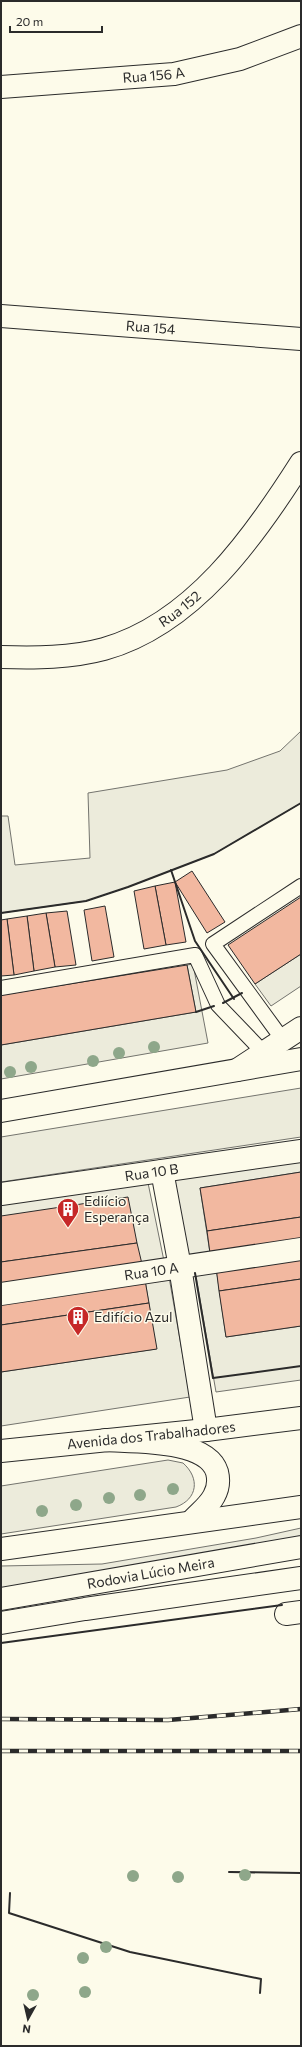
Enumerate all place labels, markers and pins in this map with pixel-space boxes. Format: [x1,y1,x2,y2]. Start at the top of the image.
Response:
place label: Ediício Esperança [84,1192,149,1225]
building icon: Ediício Esperança [55,1196,81,1229]
building icon: Edifício Azul [65,1304,91,1337]
place label: Edifício Azul [94,1308,173,1325]

